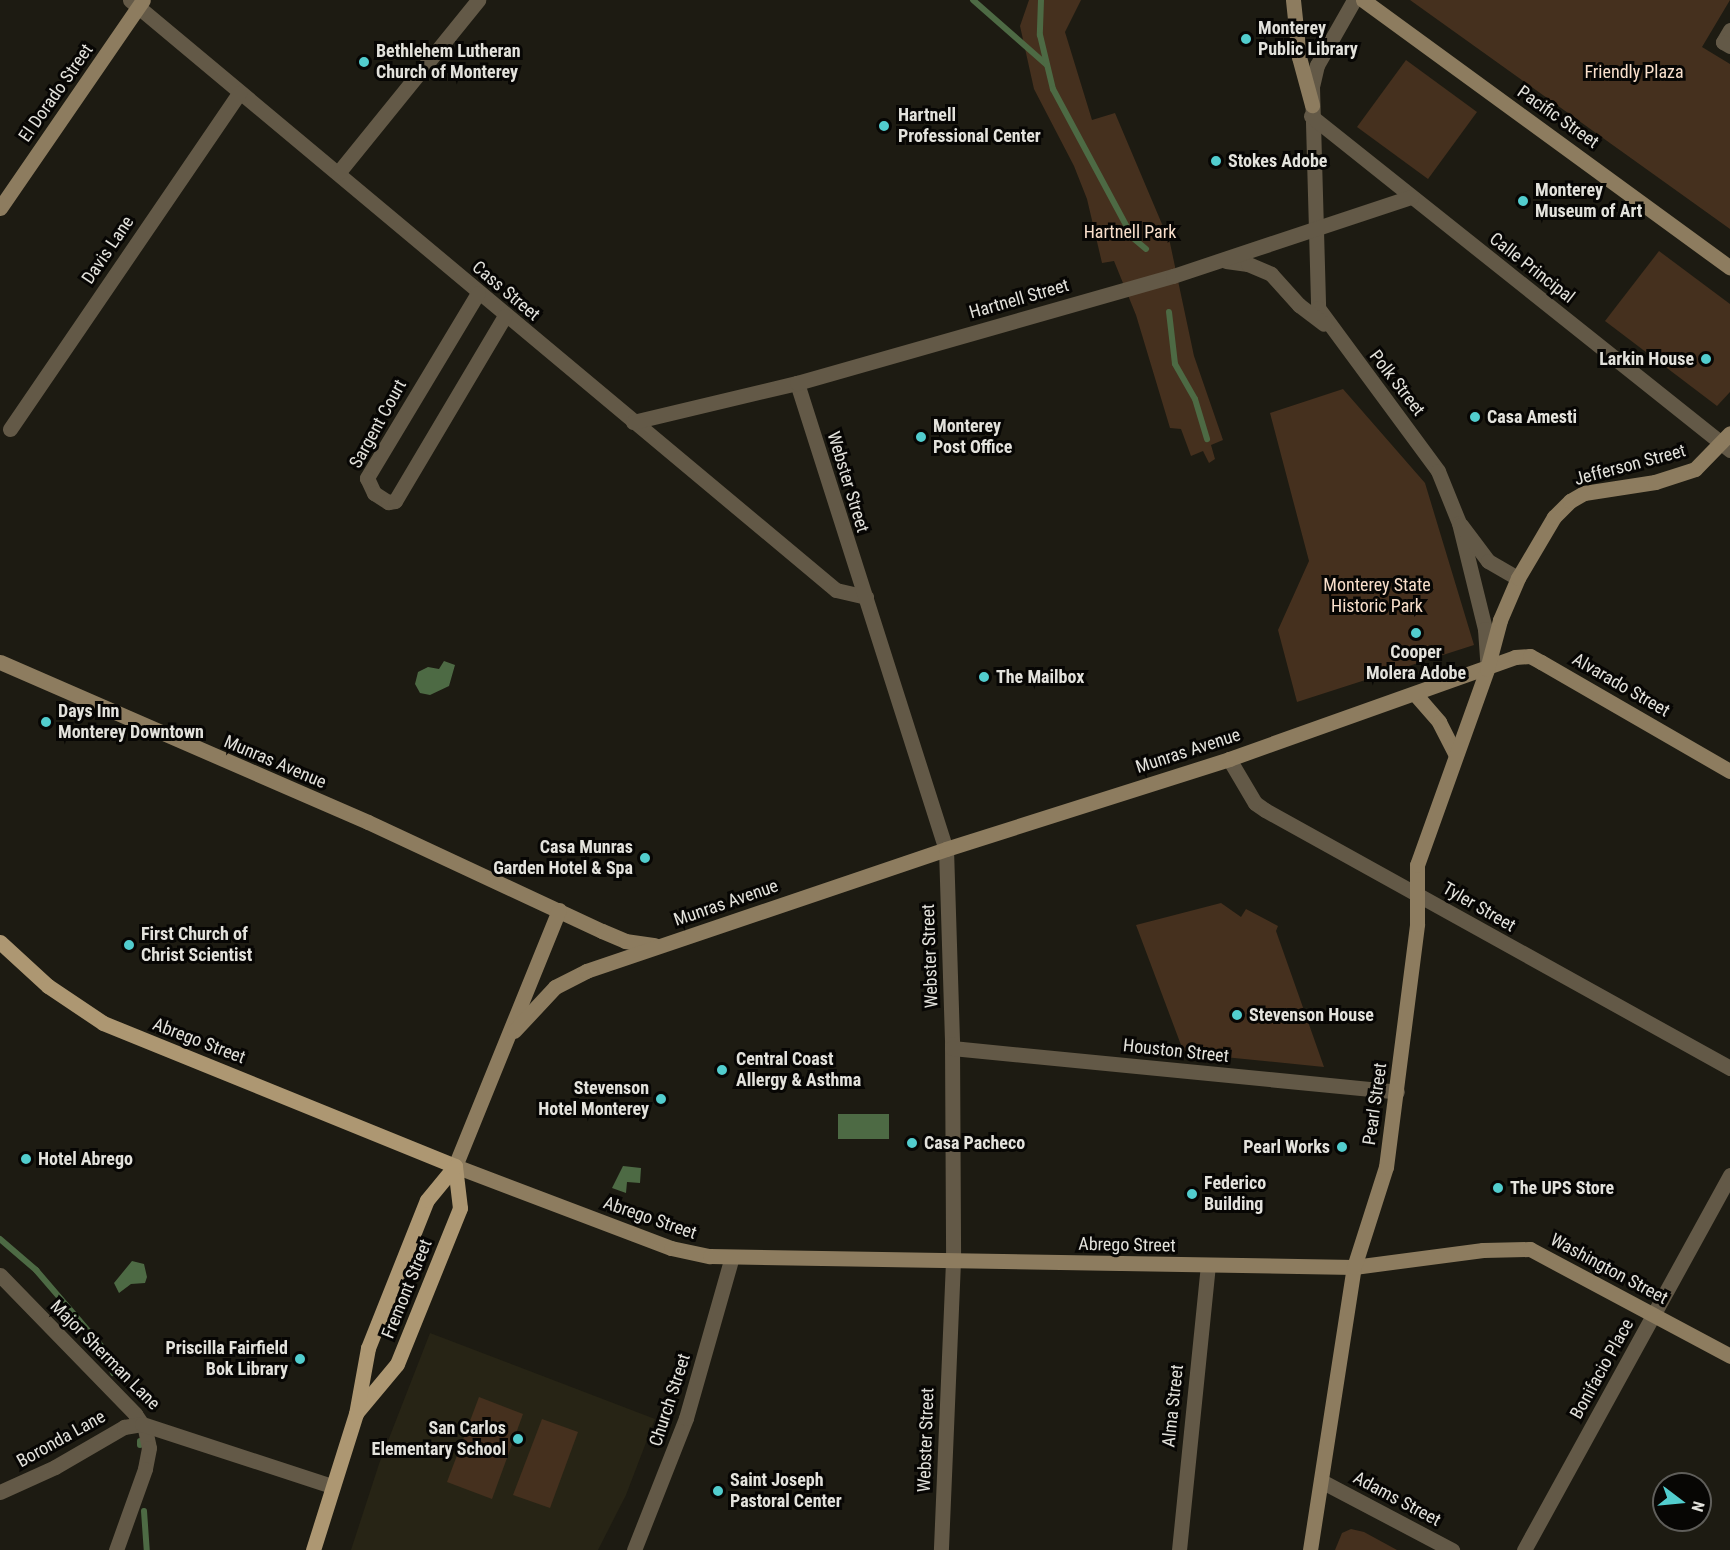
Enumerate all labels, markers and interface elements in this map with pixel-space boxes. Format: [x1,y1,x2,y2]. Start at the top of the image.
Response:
place label: Monterey Public Library [1258,18,1358,60]
marker: Monterey Public Library [1239,32,1253,46]
street label: El Dorado Street [14,40,98,146]
place label: Bethlehem Lutheran Church of Monterey [376,41,521,84]
marker: Bethlehem Lutheran Church of Monterey [357,55,371,69]
park label: Friendly Plaza [1584,61,1684,83]
street label: Pacific Street [1513,81,1603,153]
place label: Hartnell Professional Center [898,105,1041,148]
marker: Hartnell Professional Center [875,117,893,135]
place label: Stokes Adobe [1228,150,1327,172]
marker: Stokes Adobe [1209,154,1223,168]
place label: Monterey Museum of Art [1535,180,1642,222]
marker: Monterey Museum of Art [1516,194,1530,208]
street label: Davis Lane [77,212,139,288]
park label: Hartnell Park [1084,221,1176,243]
street label: Calle Principal [1485,228,1579,308]
street label: Cass Street [468,257,544,325]
street label: Hartnell Street [967,274,1071,324]
street label: Polk Street [1365,346,1429,420]
place label: Larkin House [1599,348,1694,370]
marker: Larkin House [1699,352,1713,366]
street label: Sargent Court [345,376,411,472]
place label: Casa Amesti [1487,406,1577,428]
marker: Casa Amesti [1468,410,1482,424]
place label: Monterey Post Office [933,416,1012,458]
street label: Webster Street [822,429,874,535]
marker: Monterey Post Office [914,430,928,444]
street label: Jefferson Street [1572,440,1688,490]
park label: Monterey State Historic Park [1323,575,1431,618]
marker: Cooper Molera Adobe [1409,626,1423,640]
place label: Cooper Molera Adobe [1366,642,1466,684]
street label: Alvarado Street [1569,648,1673,722]
place label: The Mailbox [996,666,1084,688]
marker: The Mailbox [977,670,991,684]
place label: Days Inn Monterey Downtown [58,701,204,744]
marker: Days Inn Monterey Downtown [39,715,53,729]
street label: Munras Avenue [1133,724,1243,778]
street label: Munras Avenue [221,731,329,793]
place label: Casa Munras Garden Hotel & Spa [493,837,633,880]
marker: Casa Munras Garden Hotel & Spa [638,851,652,865]
street label: Munras Avenue [671,875,781,931]
street label: Tyler Street [1439,877,1519,937]
street label: Webster Street [917,903,943,1009]
place label: First Church of Christ Scientist [141,924,252,966]
marker: First Church of Christ Scientist [122,938,136,952]
place label: Stevenson House [1249,1004,1374,1026]
marker: Stevenson House [1230,1008,1244,1022]
street label: Abrego Street [150,1013,248,1069]
street label: Houston Street [1122,1035,1230,1067]
place label: Central Coast Allergy & Asthma [736,1049,861,1092]
marker: Central Coast Allergy & Asthma [713,1061,731,1079]
street label: Pearl Street [1359,1061,1391,1147]
place label: Stevenson Hotel Monterey [538,1078,649,1120]
marker: Stevenson Hotel Monterey [654,1092,668,1106]
place label: Casa Pacheco [924,1132,1025,1154]
marker: Casa Pacheco [905,1136,919,1150]
place label: Pearl Works [1243,1136,1330,1158]
marker: Pearl Works [1335,1140,1349,1154]
place label: Hotel Abrego [38,1148,133,1170]
marker: Hotel Abrego [19,1152,33,1166]
place label: Federico Building [1204,1173,1266,1216]
place label: The UPS Store [1510,1177,1614,1199]
marker: The UPS Store [1491,1181,1505,1195]
marker: Federico Building [1185,1187,1199,1201]
street label: Abrego Street [601,1192,699,1244]
street label: Washington Street [1547,1229,1671,1309]
street label: Abrego Street [1078,1233,1176,1257]
street label: Fremont Street [377,1236,437,1342]
street label: Major Sherman Lane [46,1296,164,1414]
street label: Bonifacio Place [1566,1315,1638,1423]
place label: Priscilla Fairfield Bok Library [165,1338,288,1380]
street label: Church Street [645,1351,695,1449]
marker: Priscilla Fairfield Bok Library [293,1352,307,1366]
street label: Alma Street [1158,1364,1188,1448]
street label: Webster Street [913,1387,939,1493]
street label: Boronda Lane [13,1406,109,1472]
place label: San Carlos Elementary School [372,1418,506,1460]
marker: San Carlos Elementary School [511,1432,525,1446]
street label: Adams Street [1350,1467,1444,1531]
place label: Saint Joseph Pastoral Center [730,1470,842,1512]
north arrow [1652,1472,1712,1532]
marker: Saint Joseph Pastoral Center [711,1484,725,1498]
text: N [1687,1499,1708,1514]

